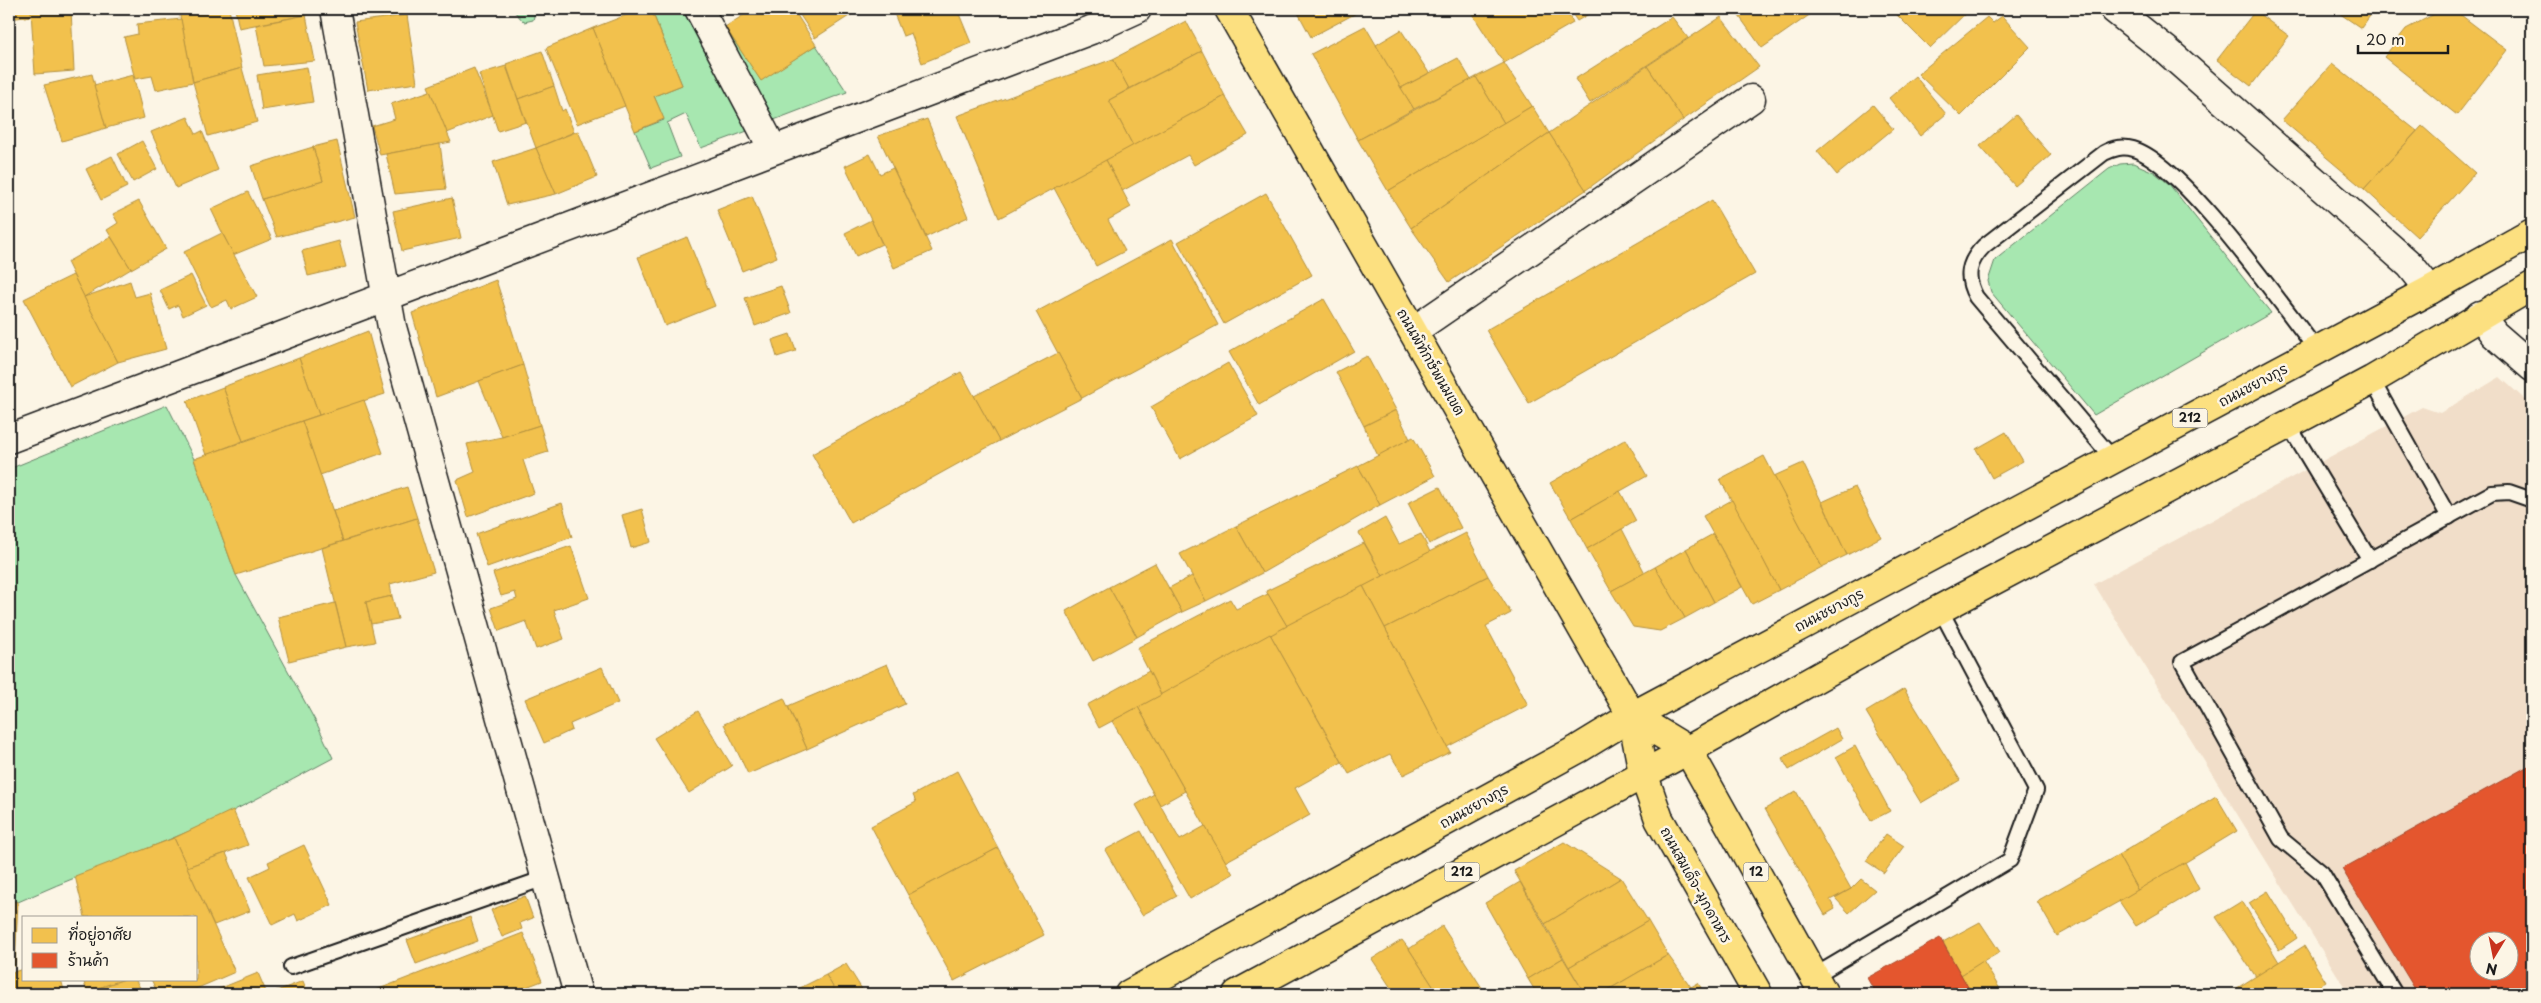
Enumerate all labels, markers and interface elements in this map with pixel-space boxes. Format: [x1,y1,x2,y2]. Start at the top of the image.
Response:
scale bar [2358,22,2448,54]
text: 20 m [2366,27,2405,50]
street label: ถนนพิทักษ์พนมเขต [1392,304,1471,419]
street label: ถนนชยางกูร [2214,358,2291,412]
road number: 212 [2172,408,2208,428]
street label: ถนนชยางกูร [1790,583,1867,637]
street label: ถนนชยางกูร [1436,778,1512,833]
street label: ถนนสมเด็จ-มุกดาหาร [1656,823,1737,947]
road number: 212 [1444,862,1480,882]
road number: 12 [1744,862,1768,882]
legend [22,916,198,980]
text: ที่อยู่อาศัย [68,921,132,946]
north arrow [2468,930,2518,980]
text: ร้านค้า [68,948,109,971]
text: N [2484,958,2499,981]

